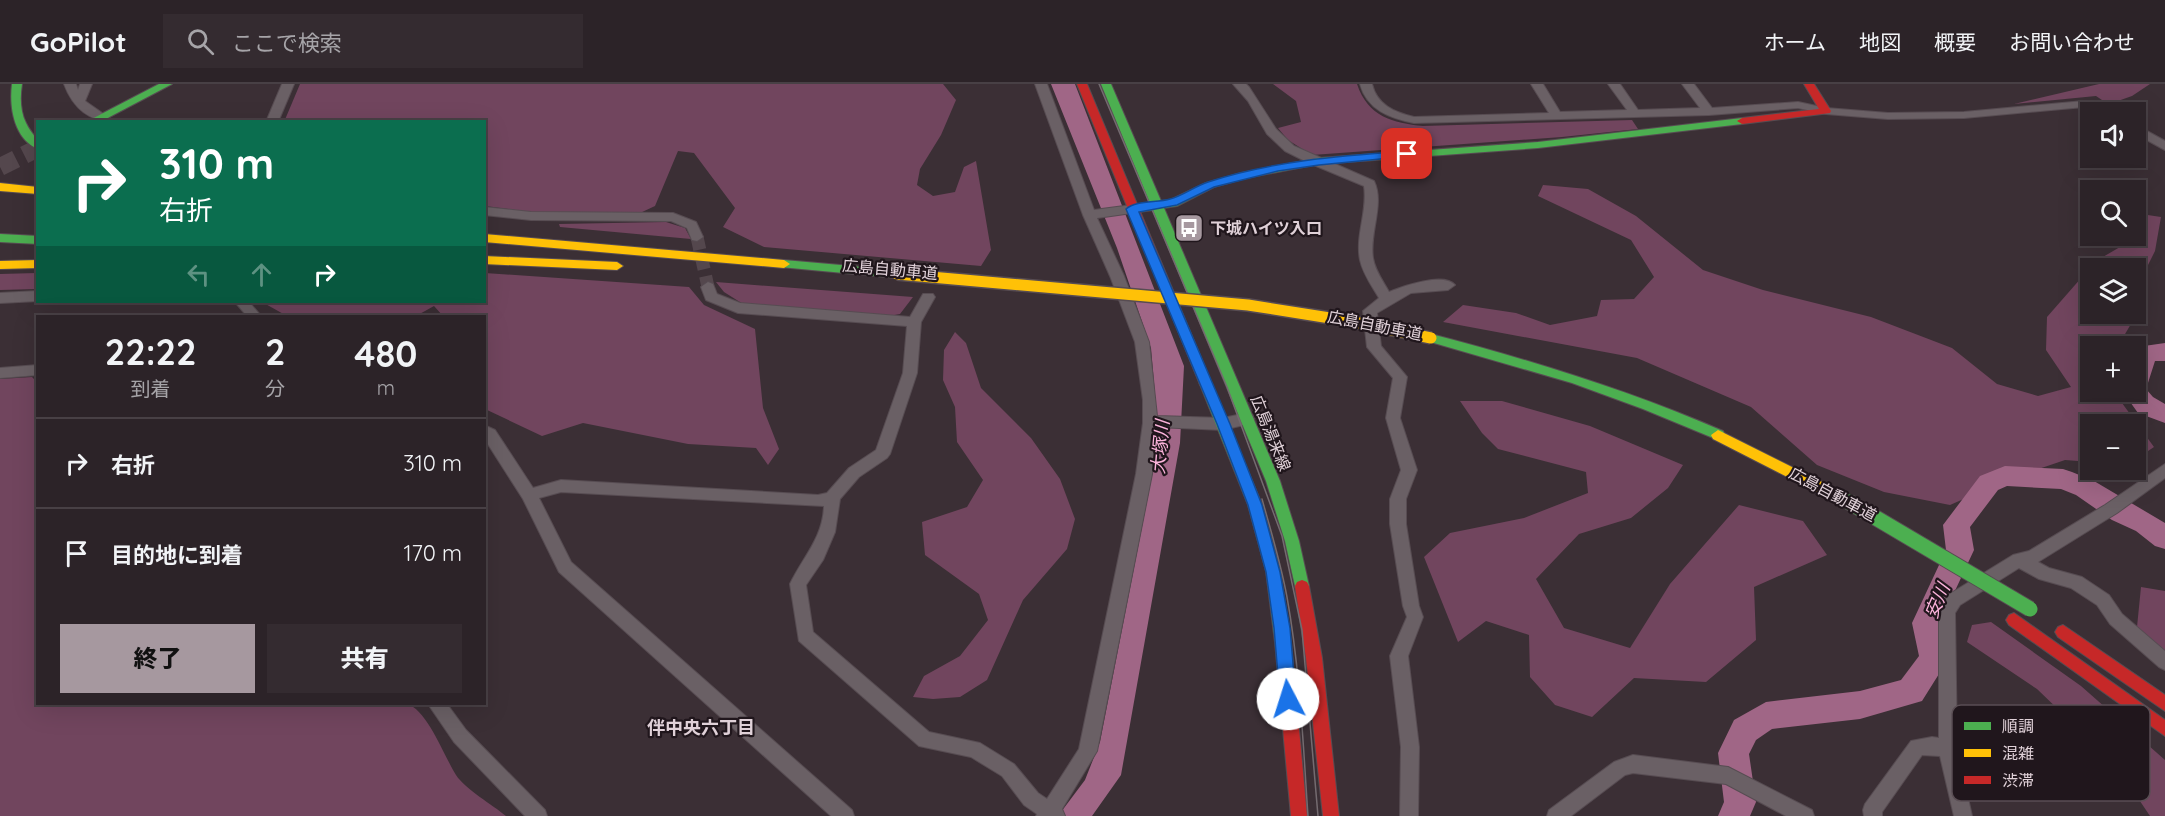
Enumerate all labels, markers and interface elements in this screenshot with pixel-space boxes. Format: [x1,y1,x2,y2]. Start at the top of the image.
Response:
search box [163,14,583,68]
text: GoPilot [30,24,127,59]
icon: search [184,25,217,58]
text: ここで検索 [232,29,342,57]
text: ホーム [1764,29,1826,55]
text: 地図 [1859,29,1901,55]
text: 概要 [1934,29,1976,55]
text: お問い合わせ [2009,29,2135,55]
map controls [2080,102,2146,480]
button: sound [2080,102,2146,168]
pin [1381,128,1432,179]
text: 310 m [159,137,274,190]
icon: arrive [1390,137,1423,170]
icon: right [60,144,138,222]
button: search [2080,180,2146,246]
text: 右折 [159,193,213,227]
bus stop icon: 下城ハイツ入口 [1173,212,1205,244]
place label: 下城ハイツ入口 [1210,218,1322,238]
street label: 広島自動車道 [841,255,939,283]
icon: left [182,258,215,291]
icon: ahead [245,258,278,291]
icon: right [308,258,341,291]
button: layers [2080,258,2146,324]
street label: 広島自動車道 [1326,306,1424,344]
text: 22:22 [105,329,196,374]
text: 2 [265,329,286,374]
text: 480 [354,331,417,376]
button: + [2080,336,2146,402]
text: m [377,375,395,400]
text: 到着 [131,376,171,401]
text: 分 [265,376,285,401]
street label: 広島湯来線 [1247,392,1295,474]
button: − [2080,414,2146,480]
water label: 大塚川 [1146,417,1174,475]
icon: right [60,447,93,480]
text: 310 m [403,449,462,477]
text: 右折 [111,451,155,479]
street label: 広島自動車道 [1786,463,1880,525]
icon: arrive [60,537,93,570]
text: 170 m [403,539,462,567]
text: 目的地に到着 [111,541,243,569]
water label: 安川 [1919,578,1955,622]
button: 終了 [60,624,255,693]
button: 共有 [267,624,462,693]
position arrow [1256,667,1320,731]
legend [1952,705,2150,801]
district label: 伴中央六丁目 [647,716,755,739]
text: 順調 [2002,716,2034,736]
text: 混雑 [2002,743,2034,763]
text: 渋滞 [2002,770,2034,790]

